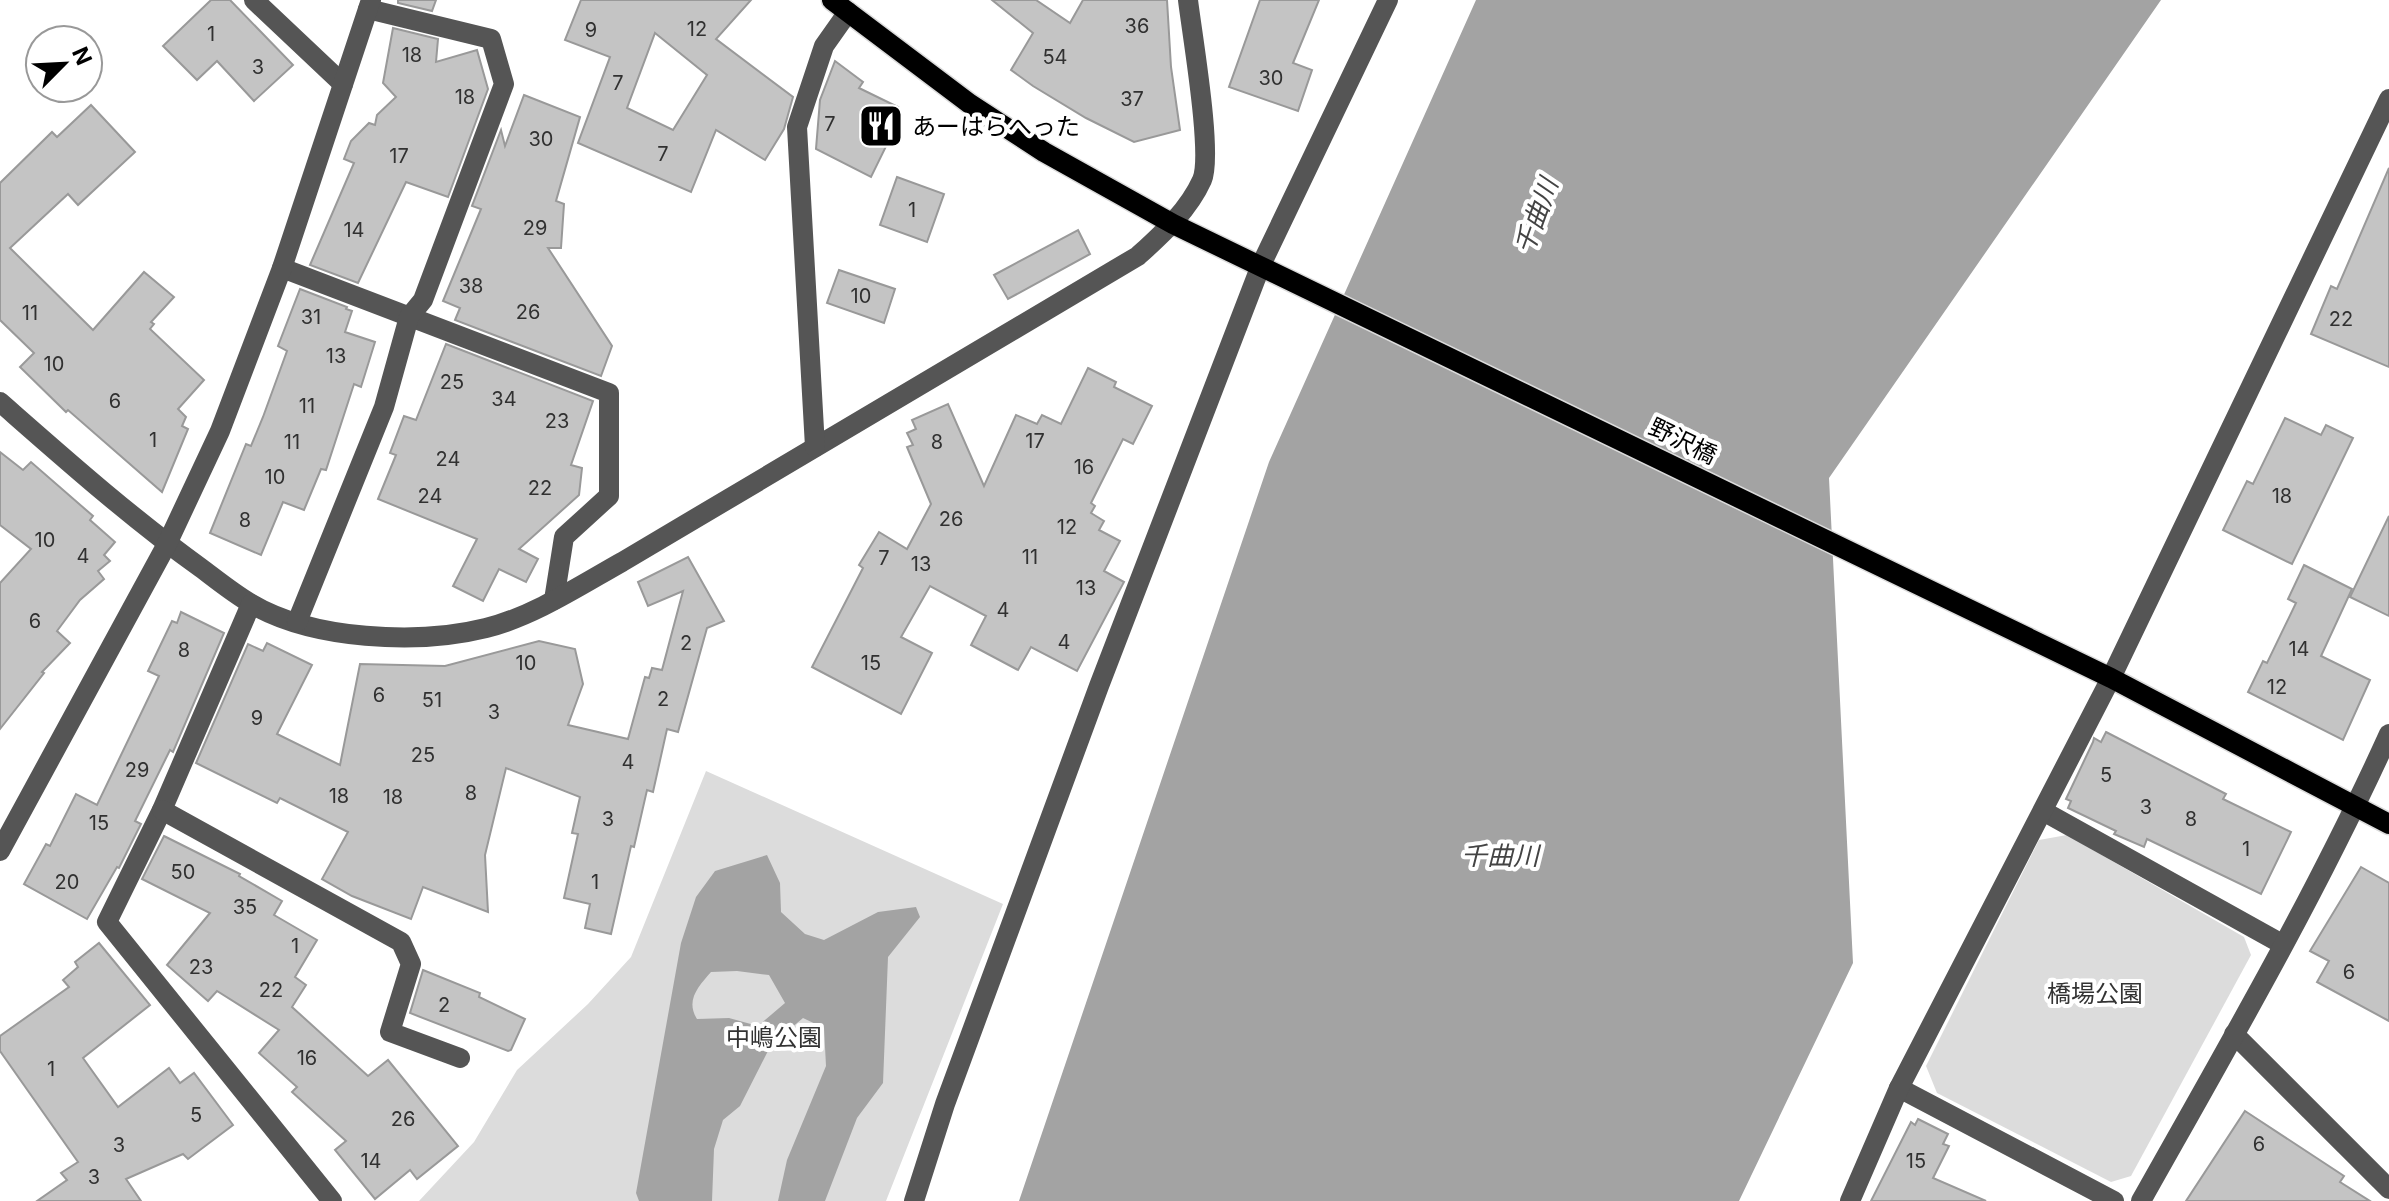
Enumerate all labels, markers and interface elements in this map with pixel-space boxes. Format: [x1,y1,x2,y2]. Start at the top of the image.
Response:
house number: 36 [1125,14,1149,38]
house number: 12 [687,17,707,41]
house number: 9 [585,18,597,42]
house number: 1 [207,22,215,46]
north arrow [24,24,104,104]
text: N [67,43,98,69]
house number: 18 [402,43,422,67]
house number: 54 [1042,45,1068,69]
house number: 3 [252,55,264,79]
house number: 30 [1259,66,1283,90]
house number: 7 [612,71,624,95]
house number: 18 [455,85,475,109]
house number: 37 [1120,87,1144,111]
restaurant icon: あーはらへった [857,102,905,150]
house number: 7 [824,112,836,136]
place label: あーはらへった [912,112,1080,141]
house number: 30 [529,127,553,151]
house number: 7 [657,142,669,166]
house number: 17 [389,144,409,168]
water label: 千曲川 [1508,171,1565,258]
house number: 1 [908,198,916,222]
house number: 29 [523,216,547,240]
house number: 14 [343,218,365,242]
house number: 38 [459,274,483,298]
house number: 10 [851,284,871,308]
house number: 26 [516,300,540,324]
house number: 11 [22,301,38,325]
house number: 31 [301,305,321,329]
house number: 22 [2329,307,2353,331]
house number: 13 [326,344,346,368]
house number: 10 [44,352,64,376]
house number: 25 [440,370,464,394]
house number: 34 [491,387,517,411]
house number: 6 [109,389,121,413]
house number: 11 [299,394,315,418]
house number: 23 [545,409,569,433]
street label: 野沢橋 [1644,412,1722,470]
house number: 1 [149,428,157,452]
house number: 17 [1025,429,1045,453]
house number: 11 [284,430,300,454]
house number: 8 [931,430,943,454]
house number: 24 [436,447,460,471]
house number: 16 [1074,455,1094,479]
house number: 10 [265,465,285,489]
house number: 22 [528,476,552,500]
house number: 24 [418,484,442,508]
house number: 18 [2272,484,2292,508]
house number: 26 [939,507,963,531]
house number: 8 [239,508,251,532]
house number: 12 [1057,515,1077,539]
house number: 10 [35,528,55,552]
house number: 4 [77,544,89,568]
house number: 11 [1022,545,1038,569]
house number: 7 [878,546,890,570]
house number: 13 [911,552,931,576]
house number: 13 [1076,576,1096,600]
house number: 4 [997,598,1009,622]
house number: 6 [29,609,41,633]
house number: 4 [1058,630,1070,654]
house number: 2 [680,631,692,655]
house number: 14 [2288,637,2310,661]
house number: 8 [178,638,190,662]
house number: 10 [516,651,536,675]
house number: 15 [861,651,881,675]
house number: 12 [2267,675,2287,699]
house number: 6 [373,683,385,707]
house number: 2 [657,687,669,711]
house number: 51 [422,688,442,712]
house number: 3 [488,700,500,724]
house number: 9 [251,706,263,730]
house number: 25 [411,743,435,767]
house number: 4 [622,750,634,774]
house number: 29 [125,758,149,782]
house number: 5 [2100,763,2112,787]
house number: 8 [465,781,477,805]
house number: 18 [329,784,349,808]
house number: 18 [383,785,403,809]
house number: 3 [2140,795,2152,819]
house number: 3 [602,807,614,831]
house number: 8 [2185,807,2197,831]
house number: 15 [89,811,109,835]
house number: 1 [2242,837,2250,861]
water label: 千曲川 [1461,840,1542,871]
house number: 50 [171,860,195,884]
house number: 20 [55,870,79,894]
house number: 1 [591,870,599,894]
house number: 35 [233,895,257,919]
house number: 1 [291,934,299,958]
house number: 23 [189,955,213,979]
house number: 6 [2343,960,2355,984]
house number: 22 [259,978,283,1002]
park label: 橋場公園 [2047,979,2143,1008]
house number: 2 [438,993,450,1017]
park label: 中嶋公園 [726,1023,822,1052]
house number: 16 [297,1046,317,1070]
house number: 1 [47,1057,55,1081]
house number: 5 [190,1103,202,1127]
house number: 26 [391,1107,415,1131]
house number: 6 [2253,1132,2265,1156]
house number: 3 [113,1133,125,1157]
house number: 14 [360,1149,382,1173]
house number: 15 [1906,1149,1926,1173]
house number: 3 [88,1165,100,1189]

